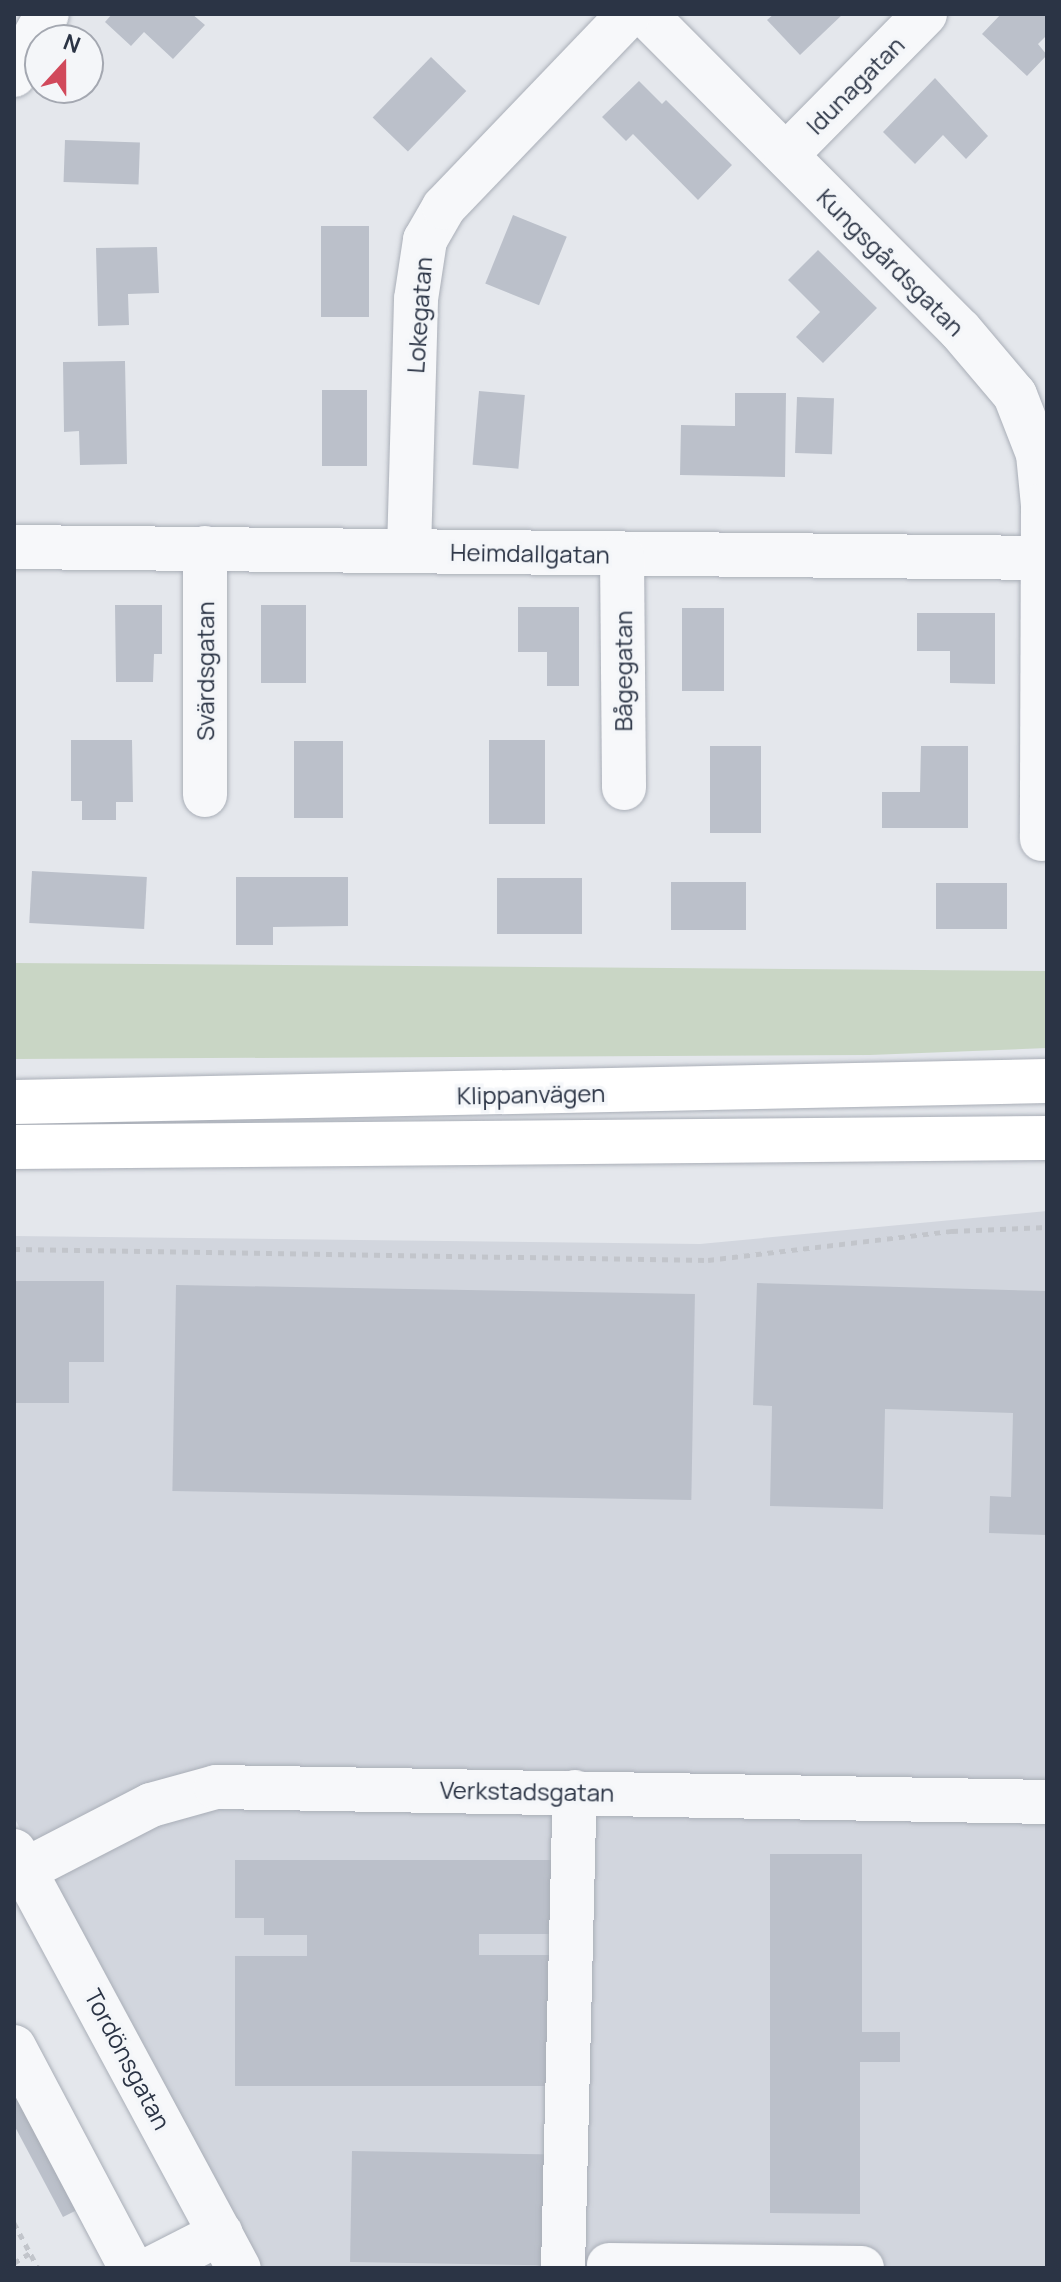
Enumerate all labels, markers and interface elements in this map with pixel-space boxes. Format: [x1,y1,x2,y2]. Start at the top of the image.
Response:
north arrow [24,24,104,104]
text: N [59,27,85,60]
street label: Idunagatan [800,30,910,140]
street label: Kungsgårdsgatan [811,182,971,342]
street label: Lokegatan [401,256,437,374]
street label: Heimdallgatan [450,537,610,569]
street label: Svärdsgatan [191,601,219,741]
street label: Bågegatan [609,610,637,732]
street label: Klippanvägen [457,1078,605,1110]
street label: Verkstadsgatan [440,1775,614,1807]
street label: Tordönsgatan [79,1984,177,2134]

